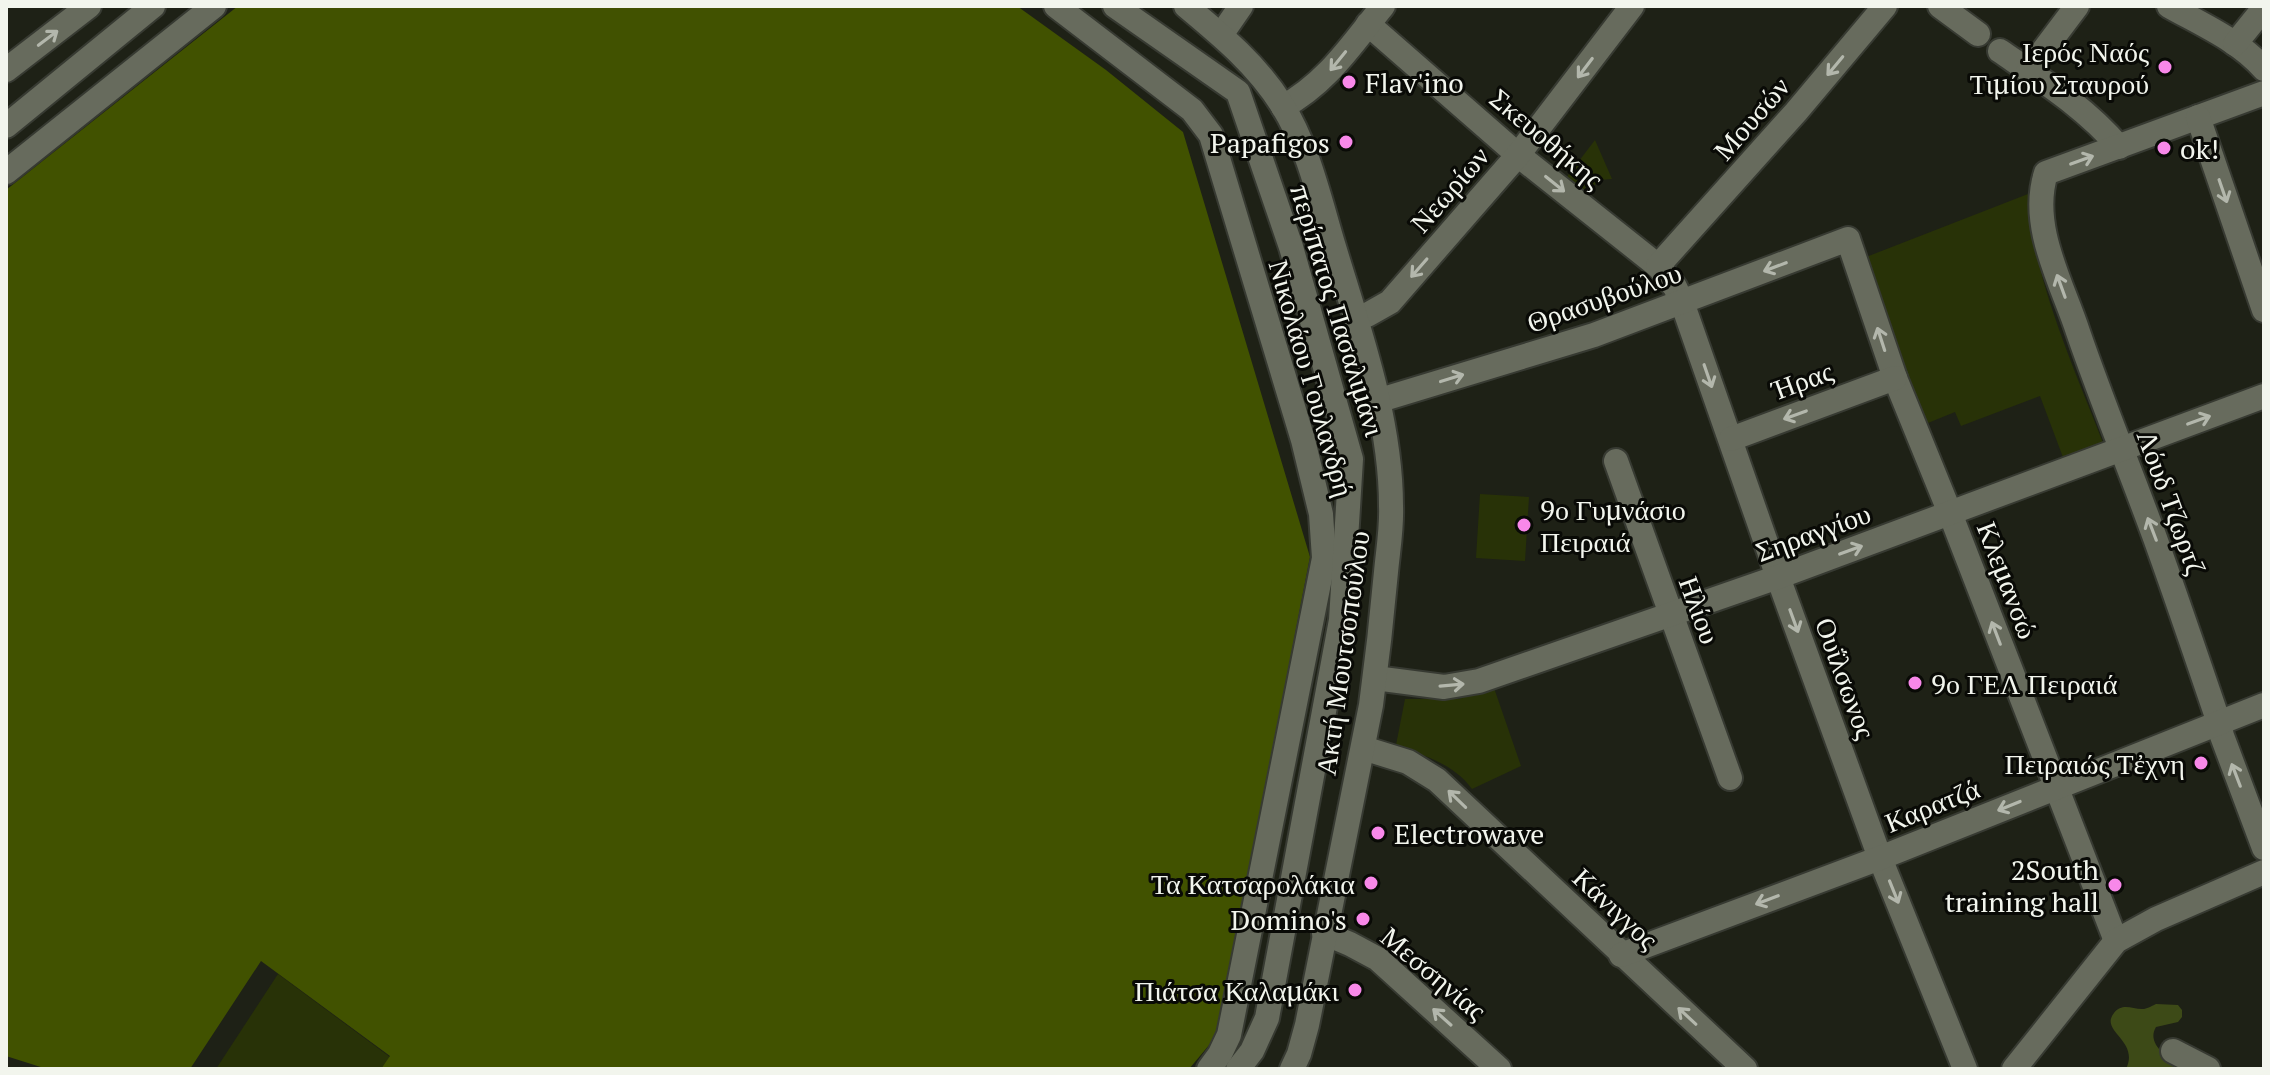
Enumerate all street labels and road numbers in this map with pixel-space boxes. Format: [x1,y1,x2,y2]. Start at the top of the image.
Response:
street label: Μουσών [1705,69,1797,167]
street label: Σκευοθήκης [1482,80,1612,196]
street label: Νεωρίων [1401,138,1497,240]
street label: περίπατος Πασαλιμάνι [1282,179,1394,441]
street label: Θρασυβούλου [1522,253,1686,341]
street label: Νικολάου Γουλανδρή [1260,255,1364,501]
street label: Ήρας [1765,352,1838,408]
street label: Λόυδ Τζωρτζ [2129,425,2215,579]
street label: Σηραγγίου [1750,494,1876,570]
street label: Κλεμανσώ [1969,516,2047,644]
street label: Ακτή Μουτσοπούλου [1307,528,1377,778]
street label: Ηλίου [1671,571,1729,649]
street label: Ουΐλσωνος [1807,612,1885,744]
street label: Καρατζά [1879,769,1985,841]
street label: Κάνιγγος [1565,859,1667,957]
street label: Μεσσηνίας [1373,918,1495,1028]

